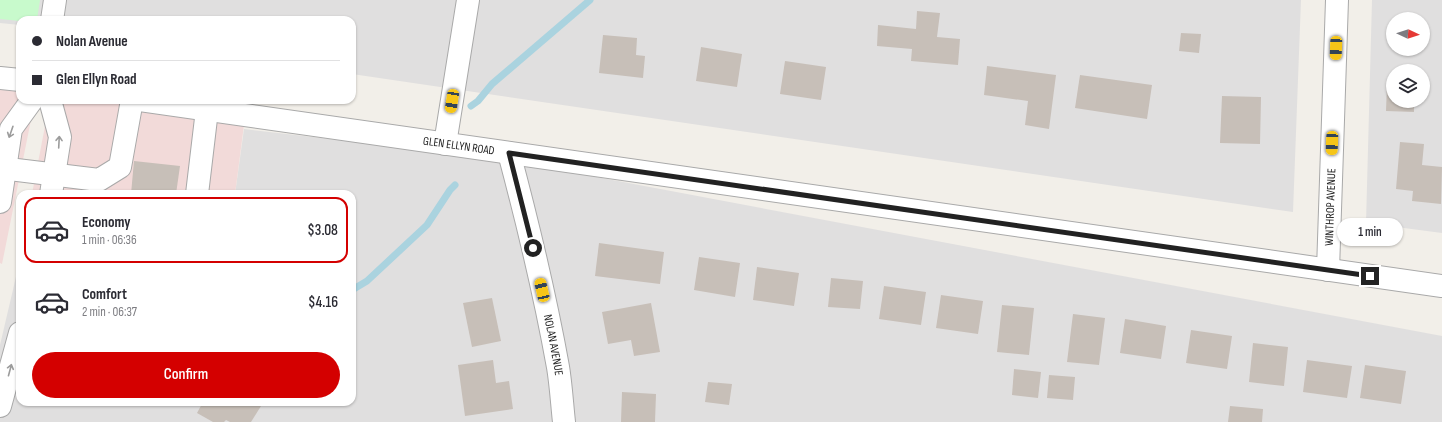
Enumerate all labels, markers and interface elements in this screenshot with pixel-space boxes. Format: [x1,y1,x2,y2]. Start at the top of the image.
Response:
north arrow [1386,12,1430,56]
map controls [1386,12,1430,108]
text: Nolan Avenue [56,32,128,51]
car [1330,36,1342,60]
button: layers [1386,64,1430,108]
text: Glen Ellyn Road [56,70,137,89]
car [444,88,460,114]
one-way arrow [7,126,14,139]
car [1326,131,1338,155]
street label: GLEN ELLYN ROAD [422,133,496,158]
one-way arrow [55,136,62,149]
street label: WINTHROP AVENUE [1321,168,1339,246]
icon: car [34,212,70,248]
text: Economy [82,213,131,232]
callout: 1 min [1337,218,1403,246]
text: $3.08 [307,221,338,240]
text: 1 min [1358,224,1382,240]
text: 1 min · 06:36 [82,232,137,248]
route start [524,239,542,257]
route end [1361,267,1379,285]
car [533,277,551,303]
icon: car [34,284,70,320]
text: Comfort [82,285,127,304]
text: $4.16 [308,293,338,312]
text: 2 min · 06:37 [82,304,137,320]
street label: NOLAN AVENUE [540,313,567,376]
button: Confirm [32,352,340,398]
one-way arrow [7,363,14,376]

